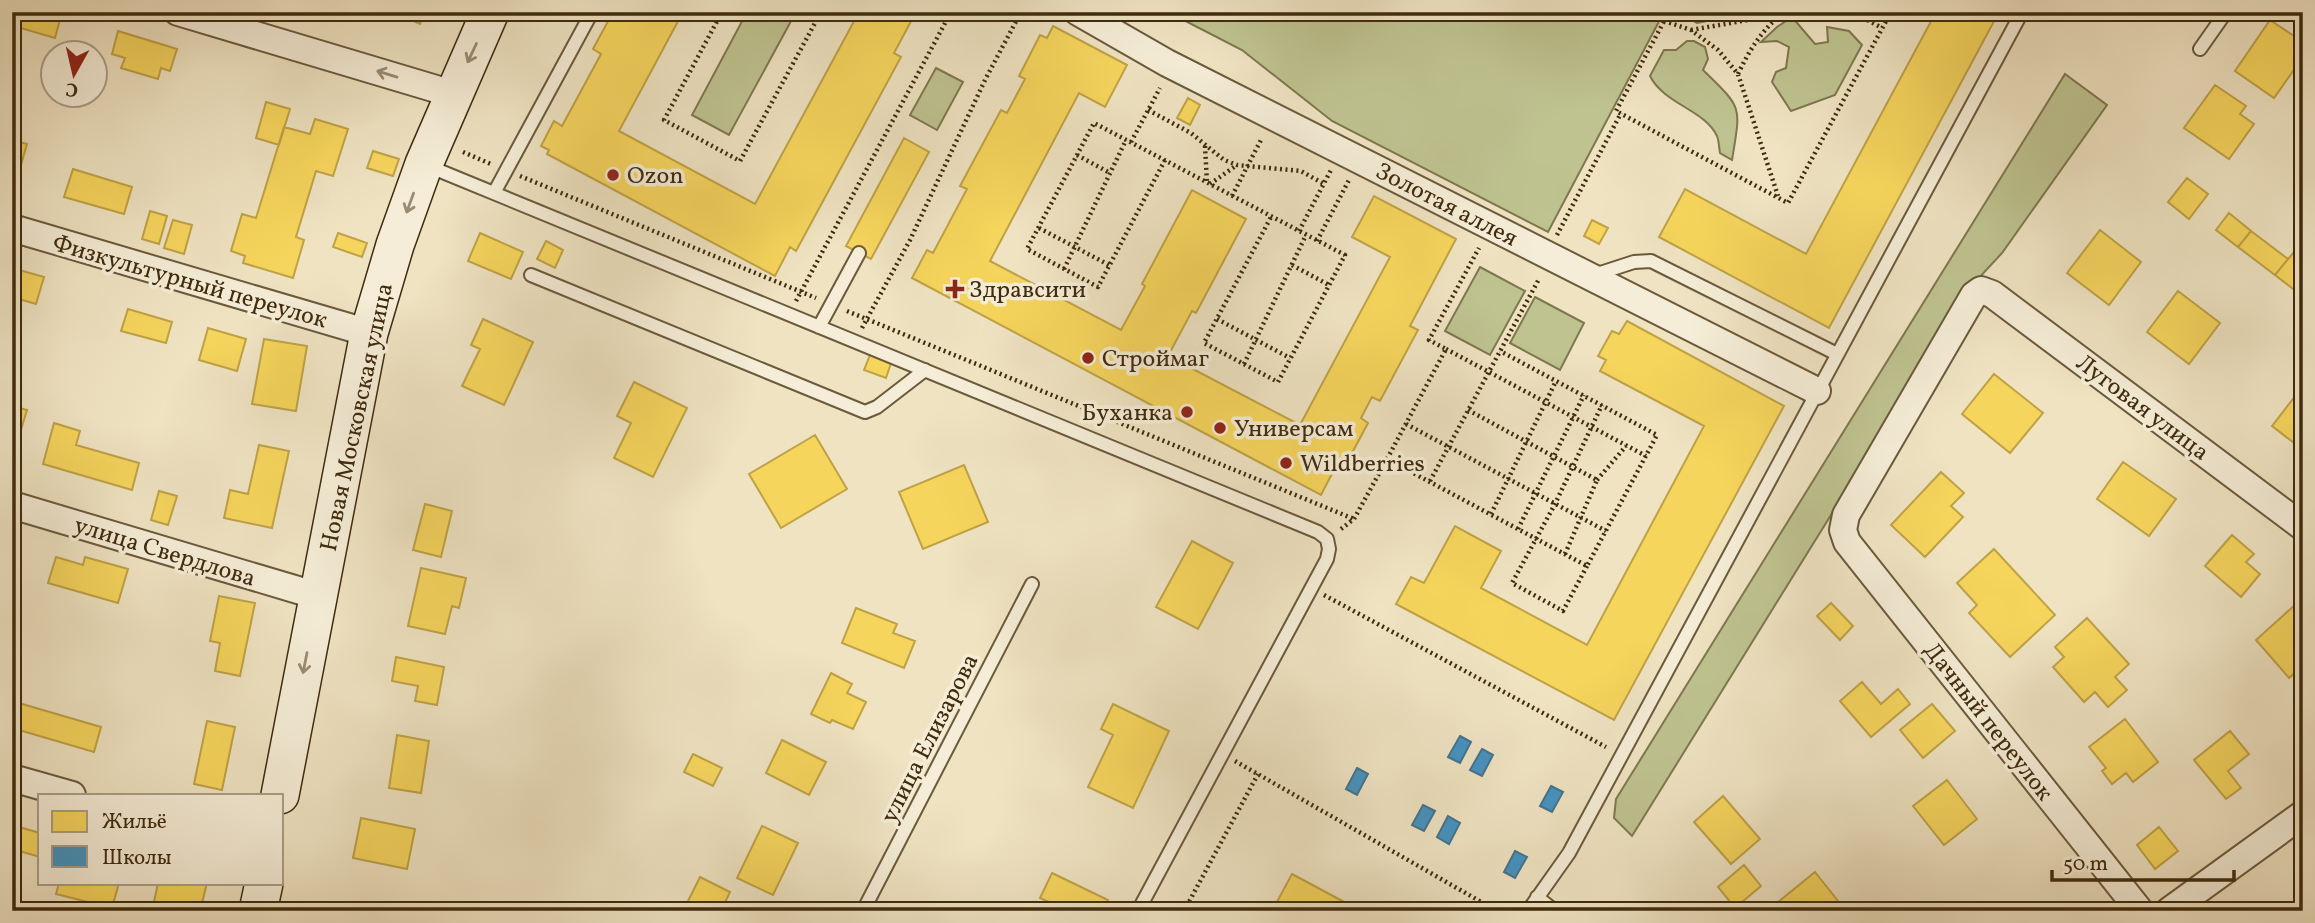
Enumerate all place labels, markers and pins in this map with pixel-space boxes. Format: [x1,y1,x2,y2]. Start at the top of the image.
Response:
place label: Ozon [627,160,684,194]
marker: Ozon [605,167,621,183]
place label: Здравсити [969,274,1086,308]
marker: Здравсити [947,281,963,297]
place label: Строймаг [1102,343,1209,377]
marker: Строймаг [1080,350,1096,366]
place label: Буханка [1081,397,1173,431]
marker: Буханка [1179,404,1195,420]
place label: Универсам [1234,413,1354,447]
marker: Универсам [1212,420,1228,436]
place label: Wildberries [1300,448,1425,482]
marker: Wildberries [1278,455,1294,471]

